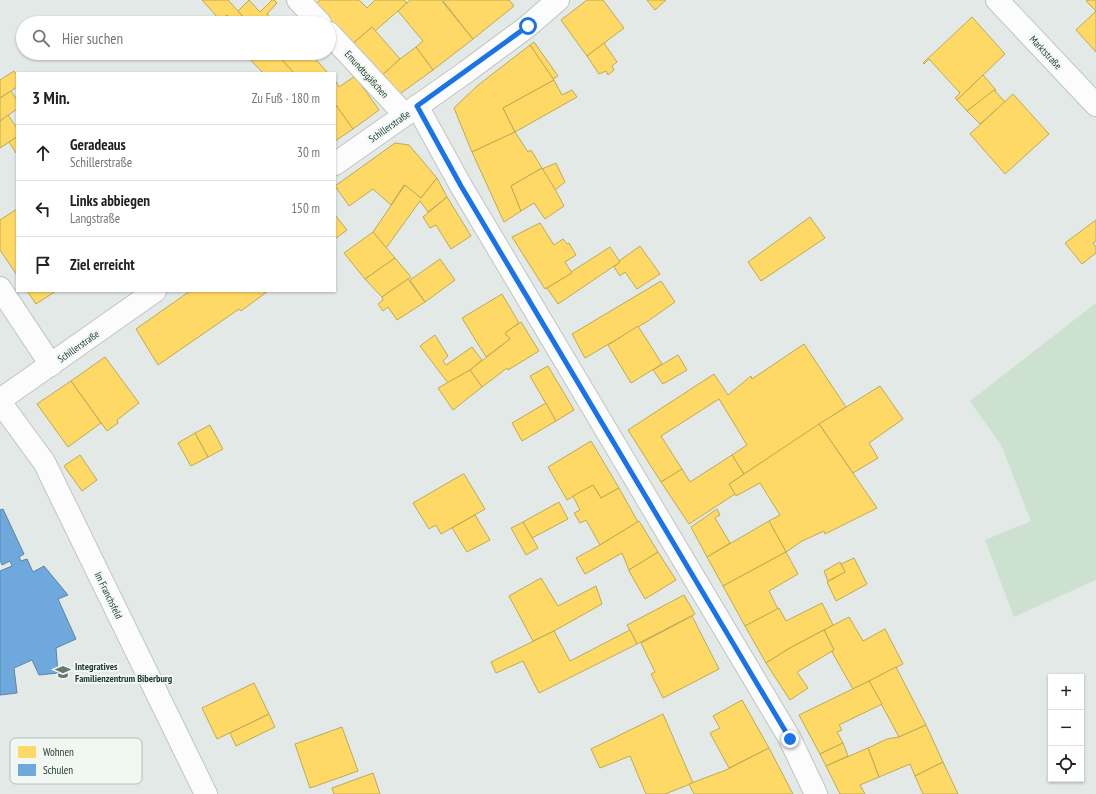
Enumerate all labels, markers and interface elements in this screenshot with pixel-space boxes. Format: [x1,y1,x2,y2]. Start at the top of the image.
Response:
search box [16,16,336,60]
route start [519,17,537,35]
icon: search [30,27,52,49]
text: Hier suchen [62,29,123,48]
street label: Marktstraße [1027,33,1065,72]
street label: Emundtsgäßchen [342,48,391,101]
text: 3 Min. [32,87,70,109]
text: Zu Fuß · 180 m [252,90,320,107]
street label: Schillerstraße [366,107,413,145]
text: Geradeaus [70,135,126,154]
icon: ahead [32,142,54,164]
text: 30 m [297,144,320,161]
text: Schillerstraße [70,154,132,171]
text: Links abbiegen [70,191,150,210]
icon: left [32,198,54,220]
text: 150 m [291,200,320,217]
text: Langstraße [70,210,120,227]
icon: arrive [32,254,54,276]
text: Ziel erreicht [70,255,135,274]
street label: Schillerstraße [55,327,102,365]
street label: Im Franchsfeld [92,570,126,621]
place label: Integratives Familienzentrum Biberburg [75,660,173,685]
school or university icon: Integratives Familienzentrum Biberburg [54,663,72,681]
map controls [1048,674,1084,782]
button: + [1048,674,1084,710]
button: − [1048,710,1084,746]
route end [781,730,799,748]
legend [10,738,142,784]
text: Wohnen [43,745,74,759]
button: locate [1048,746,1084,782]
text: Schulen [43,763,73,777]

